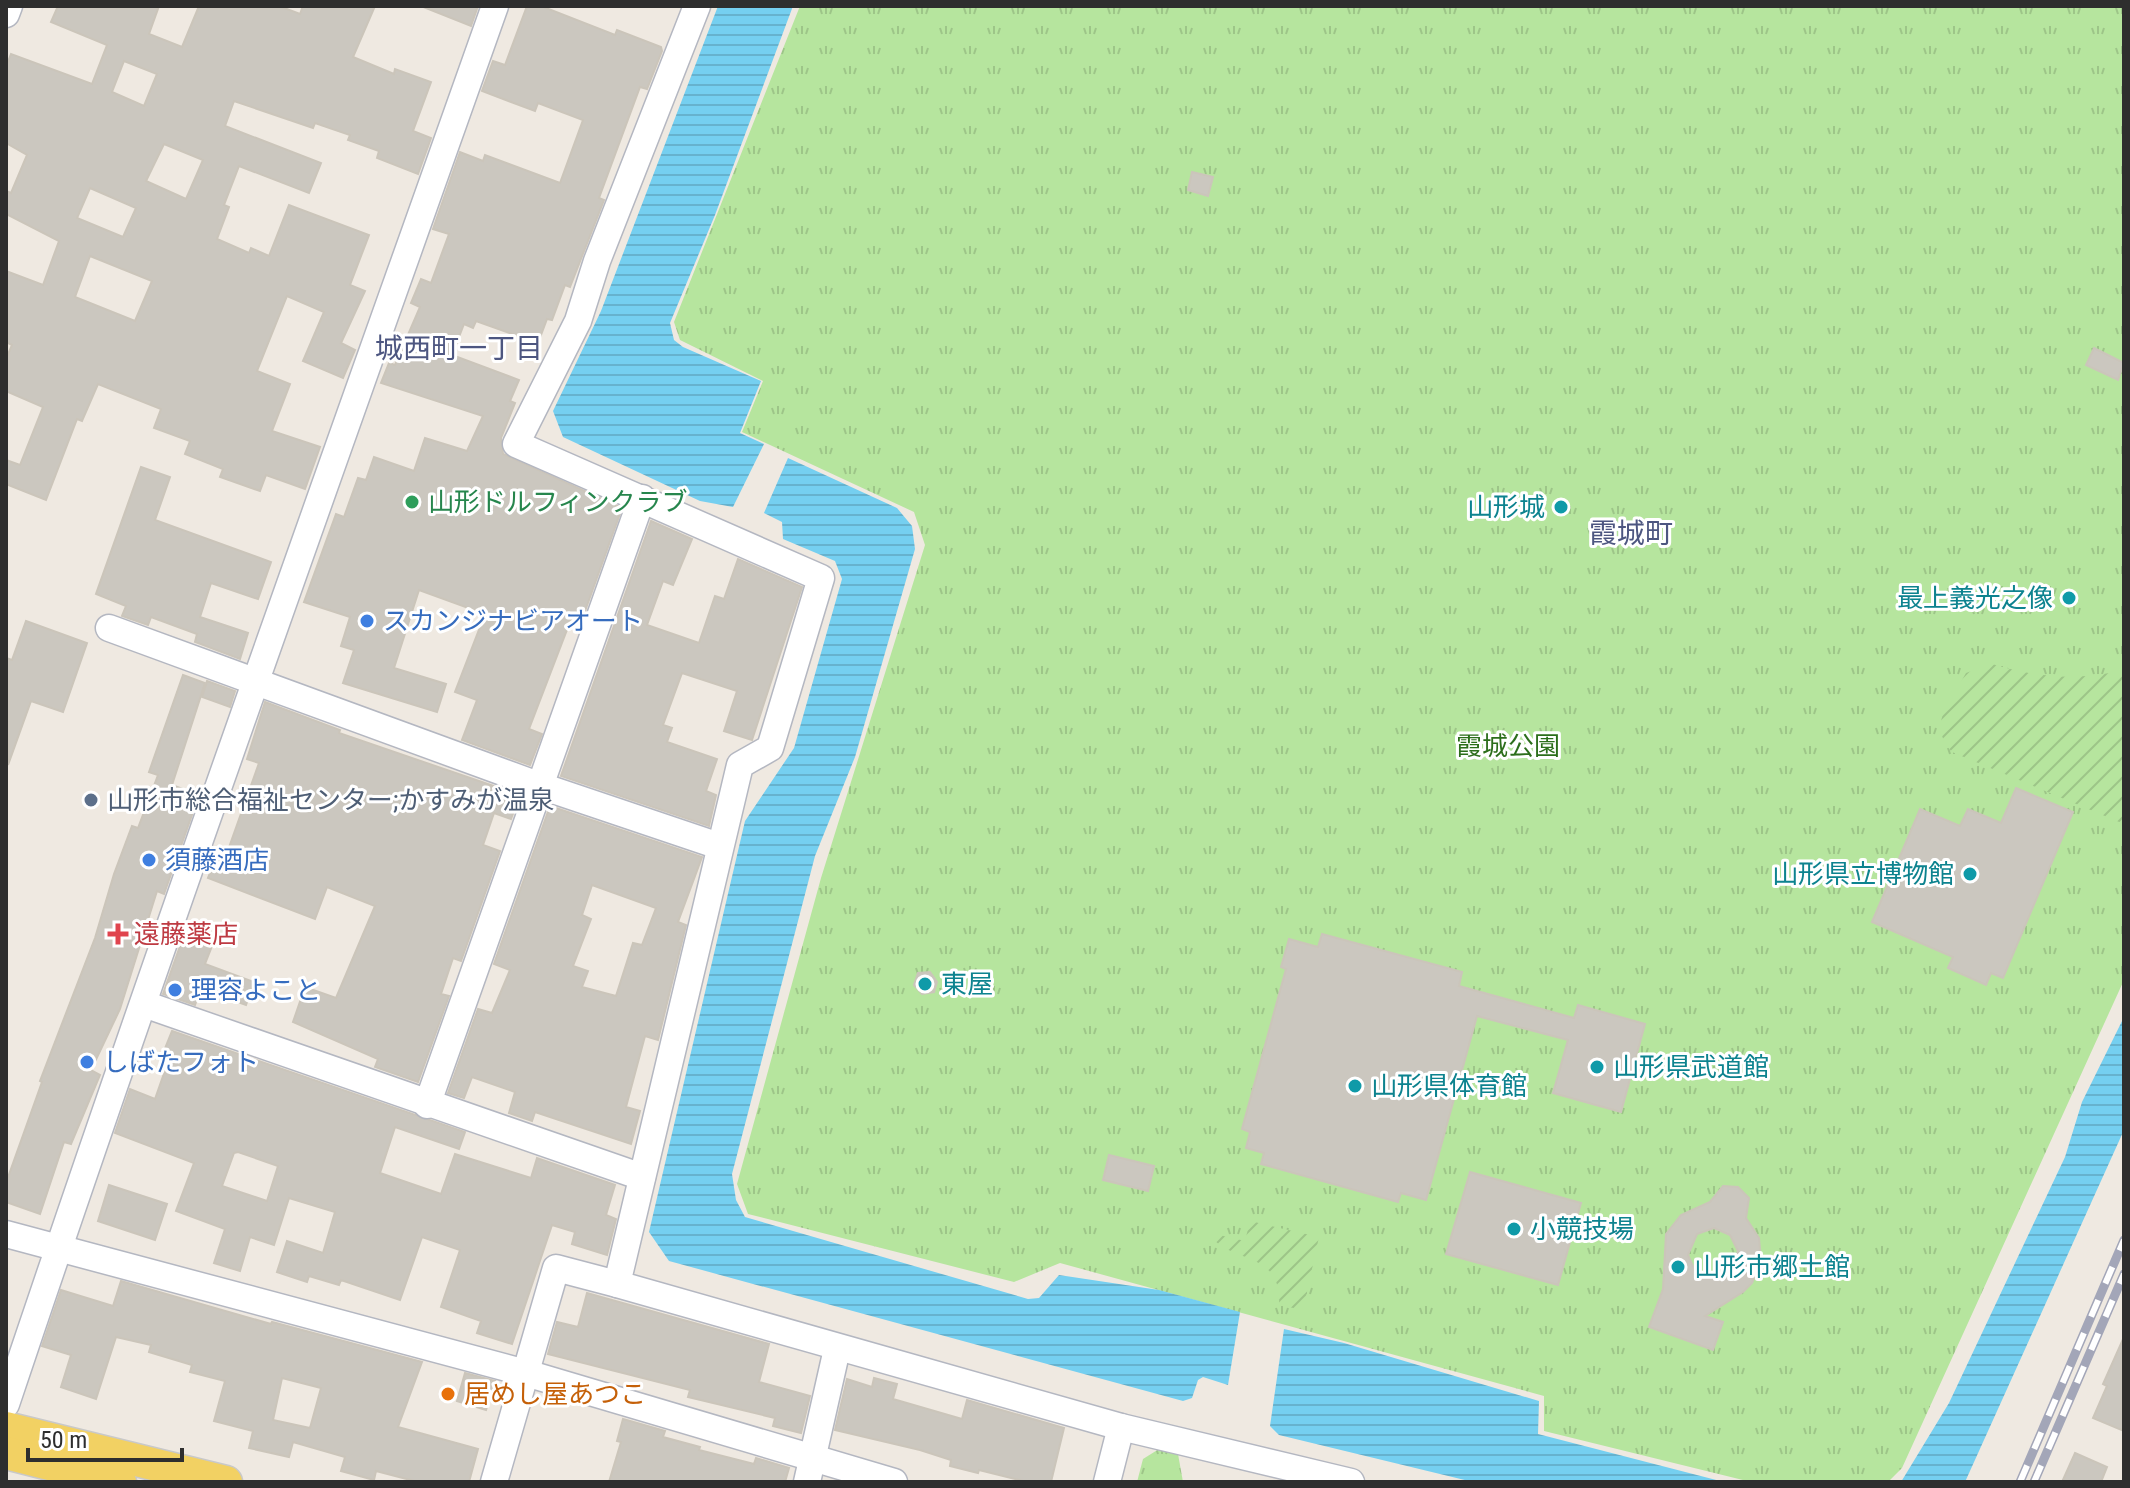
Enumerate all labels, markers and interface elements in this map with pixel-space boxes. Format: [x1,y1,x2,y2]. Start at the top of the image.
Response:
district label: 城西町一丁目 [375,332,543,365]
place label: 山形ドルフィンクラブ [428,487,687,517]
place label: 山形城 [1467,492,1545,522]
marker: 山形ドルフィンクラブ [403,493,421,511]
marker: 山形城 [1552,498,1570,516]
district label: 霞城町 [1589,517,1673,550]
place label: 最上義光之像 [1897,583,2053,613]
marker: 最上義光之像 [2060,589,2078,607]
place label: スカンジナビアオート [383,606,643,636]
marker: スカンジナビアオート [358,612,376,630]
park label: 霞城公園 [1456,731,1560,761]
place label: 山形市総合福祉センター;かすみが温泉 [107,785,554,815]
marker: 山形市総合福祉センター;かすみが温泉 [82,791,100,809]
place label: 須藤酒店 [165,845,269,875]
marker: 須藤酒店 [140,851,158,869]
place label: 山形県立博物館 [1772,859,1954,889]
marker: 山形県立博物館 [1961,865,1979,883]
place label: 遠藤薬店 [134,919,238,949]
marker: 遠藤薬店 [109,925,127,943]
place label: 東屋 [941,969,993,999]
place label: 理容よこと [191,975,321,1005]
marker: 東屋 [916,975,934,993]
marker: 理容よこと [166,981,184,999]
place label: しばたフォト [103,1047,259,1077]
place label: 山形県武道館 [1613,1052,1769,1082]
marker: しばたフォト [78,1053,96,1071]
marker: 山形県武道館 [1588,1058,1606,1076]
place label: 山形県体育館 [1371,1071,1527,1101]
marker: 山形県体育館 [1346,1077,1364,1095]
place label: 小競技場 [1530,1214,1634,1244]
marker: 小競技場 [1505,1220,1523,1238]
place label: 山形市郷土館 [1694,1252,1850,1282]
marker: 山形市郷土館 [1669,1258,1687,1276]
place label: 居めし屋あつこ [464,1379,646,1409]
marker: 居めし屋あつこ [439,1385,457,1403]
scale bar [28,1412,182,1462]
text: 50 m [40,1426,87,1454]

